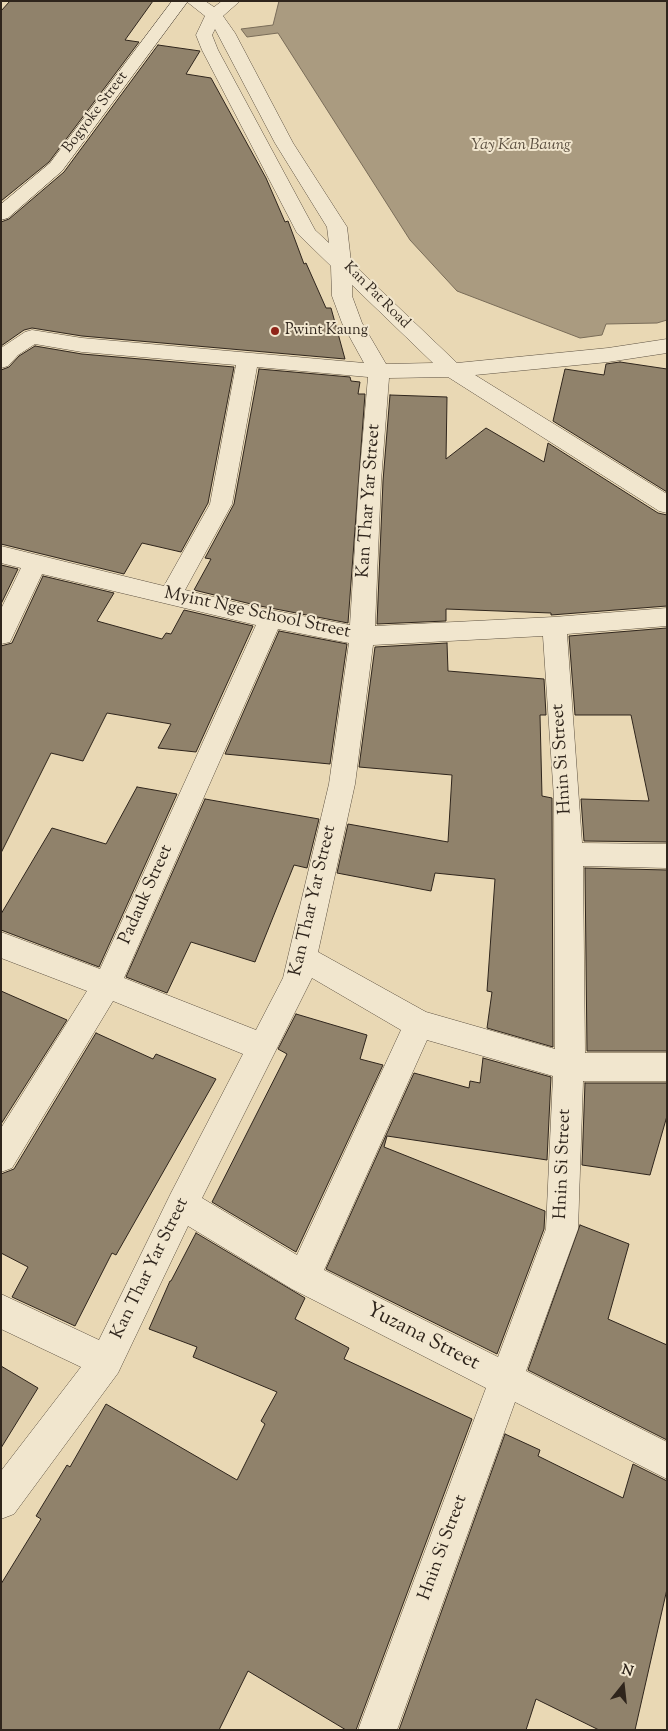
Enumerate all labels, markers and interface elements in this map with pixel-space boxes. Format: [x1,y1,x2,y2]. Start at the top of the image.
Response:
street label: Bogyoke Street [60,69,132,157]
water label: Yay Kan Baung [471,136,571,156]
street label: Kan Pat Road [339,259,413,333]
place label: Pwint Kaung [285,322,368,340]
marker: Pwint Kaung [269,325,281,337]
street label: Kan Thar Yar Street [354,423,386,579]
street label: Myint Nge School Street [162,584,352,644]
street label: Hnin Si Street [548,703,578,815]
street label: Kan Thar Yar Street [286,823,342,979]
street label: Padauk Street [115,842,179,948]
street label: Hnin Si Street [551,1108,577,1220]
street label: Kan Thar Yar Street [107,1195,195,1343]
street label: Yuzana Street [361,1299,483,1377]
street label: Hnin Si Street [415,1492,473,1604]
text: N [619,1660,635,1683]
north arrow [598,1661,648,1711]

